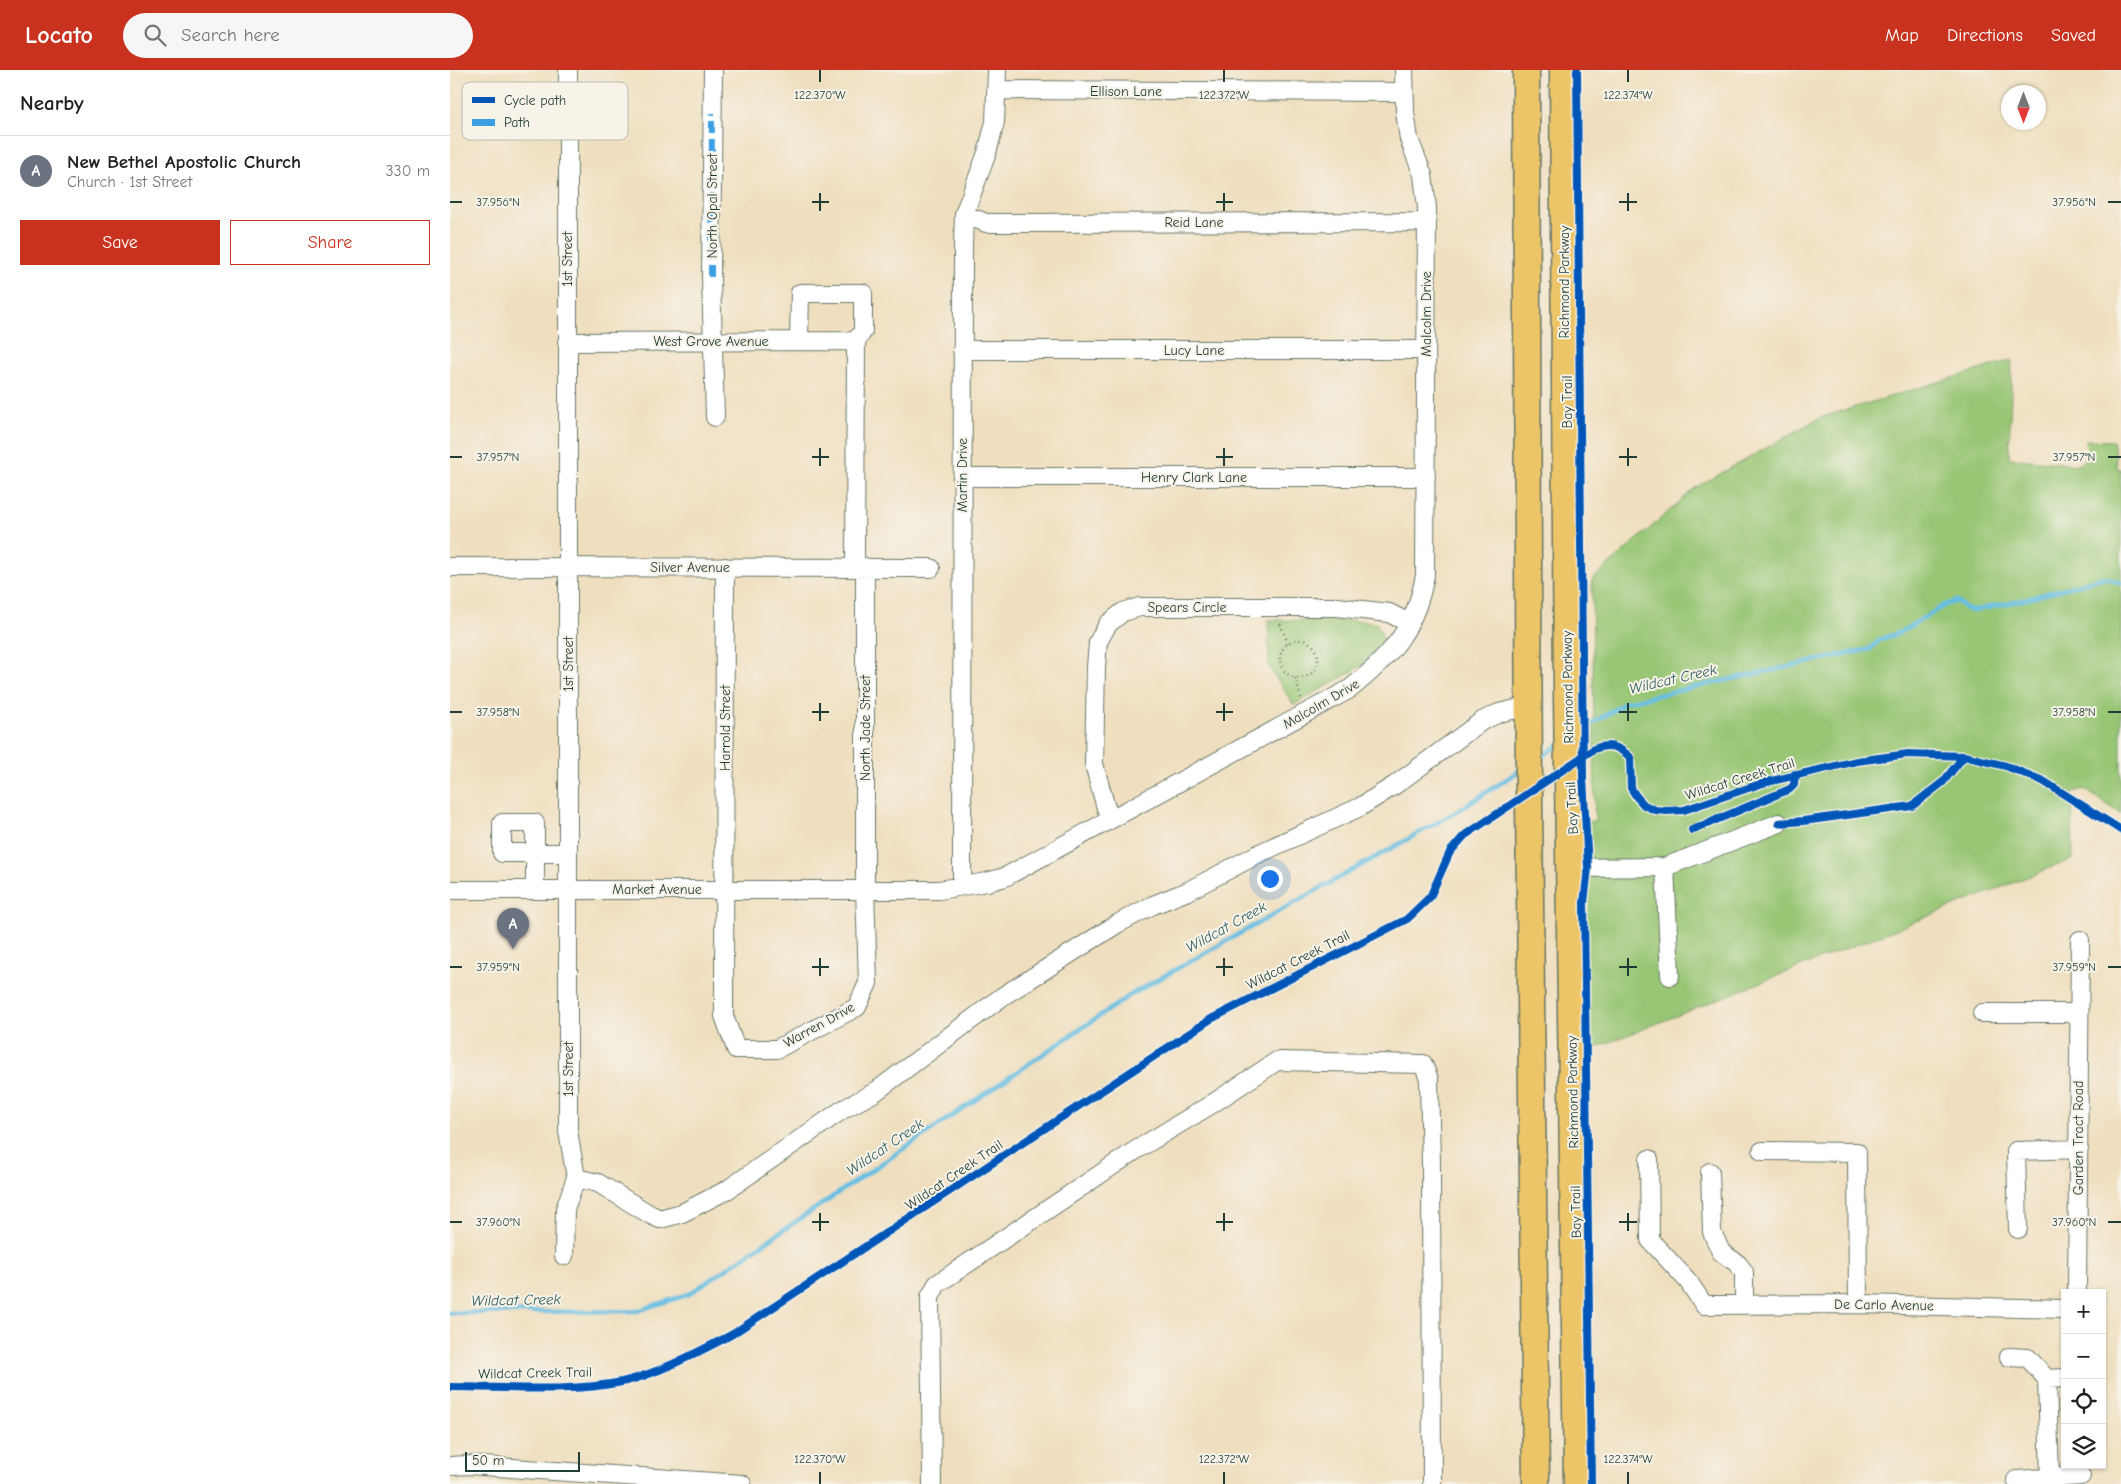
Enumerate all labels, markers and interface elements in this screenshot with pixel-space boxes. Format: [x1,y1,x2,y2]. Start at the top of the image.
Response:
search box [123,13,473,58]
text: Locato [25,21,93,49]
icon: search [141,21,169,49]
text: Search here [181,24,280,46]
text: Map [1885,25,1919,46]
text: Directions [1947,25,2023,46]
text: Saved [2051,25,2096,46]
legend [462,82,628,140]
street label: Ellison Lane [1090,83,1162,100]
north arrow [2001,85,2046,130]
text: 122.370°W [794,88,846,102]
text: 122.372°W [1199,88,1250,102]
text: 122.374°W [1603,88,1653,102]
text: Nearby [20,91,84,115]
text: Cycle path [504,92,566,109]
text: Path [504,114,530,131]
text: New Bethel Apostolic Church [67,151,301,173]
street label: North Opal Street [704,153,721,258]
text: A [32,162,40,180]
text: 330 m [385,162,430,180]
text: Church · 1st Street [67,173,192,191]
text: 37.956°N [476,195,520,209]
text: 37.956°N [2052,195,2096,209]
street label: Reid Lane [1164,214,1224,231]
button: Save [20,220,220,265]
button: Share [230,220,430,265]
street label: Richmond Parkway [1556,225,1573,339]
street label: 1st Street [559,230,576,287]
street label: Malcolm Drive [1418,271,1435,357]
street label: West Grove Avenue [653,333,769,350]
street label: Lucy Lane [1164,342,1224,359]
street label: Bay Trail [1559,376,1576,428]
street label: Martin Drive [954,438,971,512]
text: 37.957°N [477,450,520,464]
text: 37.957°N [2053,450,2096,464]
street label: Henry Clark Lane [1141,469,1247,486]
street label: Silver Avenue [650,559,730,576]
street label: Spears Circle [1147,599,1227,616]
street label: Richmond Parkway [1559,630,1577,744]
street label: 1st Street [560,635,577,692]
water label: Wildcat Creek [1627,660,1719,698]
street label: North Jade Street [857,674,874,781]
street label: Malcolm Drive [1280,675,1362,733]
street label: Harrold Street [717,684,734,771]
text: 37.958°N [476,705,520,719]
text: 37.958°N [2052,705,2096,719]
street label: Wildcat Creek Trail [1683,754,1797,804]
street label: Bay Trail [1562,781,1582,835]
your location [1257,866,1283,892]
street label: Market Avenue [612,881,702,898]
water label: Wildcat Creek [1183,897,1270,957]
pin: A [497,908,529,949]
street label: Wildcat Creek Trail [1243,927,1353,993]
text: 37.959°N [476,960,520,974]
text: 37.959°N [2052,960,2096,974]
street label: Warren Drive [780,998,858,1052]
street label: Richmond Parkway [1564,1035,1582,1149]
street label: 1st Street [560,1040,577,1097]
street label: Garden Tract Road [2070,1081,2087,1195]
water label: Wildcat Creek [843,1114,928,1179]
street label: Wildcat Creek Trail [902,1136,1006,1214]
street label: Bay Trail [1567,1185,1585,1239]
text: 37.960°N [476,1215,520,1229]
text: 37.960°N [2052,1215,2096,1229]
map controls [2061,1289,2106,1469]
button: + [2061,1289,2106,1334]
water label: Wildcat Creek [471,1290,562,1310]
street label: De Carlo Avenue [1834,1296,1934,1314]
button: − [2061,1334,2106,1379]
street label: Wildcat Creek Trail [478,1364,592,1382]
button: locate [2061,1379,2106,1424]
button: layers [2061,1424,2106,1469]
scale bar [465,1449,580,1472]
text: 50 m [472,1452,504,1469]
text: 122.370°W [794,1452,846,1466]
text: 122.372°W [1199,1452,1250,1466]
text: 122.374°W [1603,1452,1653,1466]

